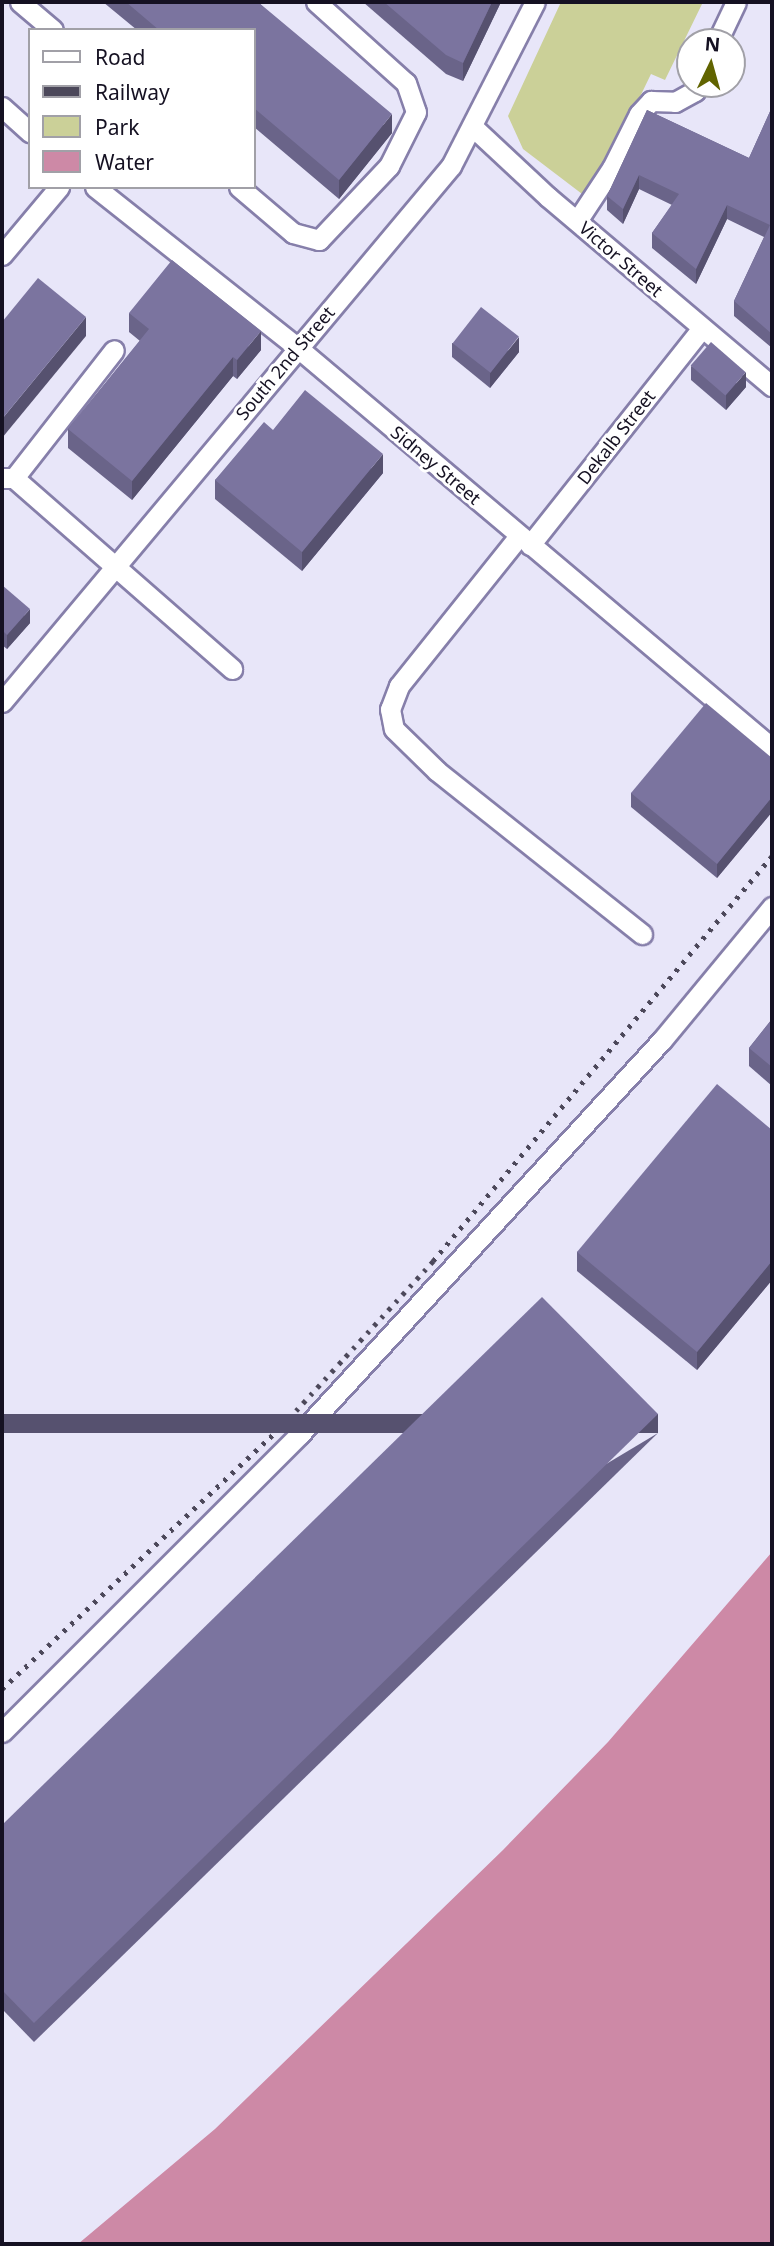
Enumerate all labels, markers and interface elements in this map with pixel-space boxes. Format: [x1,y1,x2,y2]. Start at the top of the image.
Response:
legend [28,28,256,189]
north arrow [676,28,746,98]
text: N [704,30,721,58]
text: Road [95,43,145,71]
text: Railway [95,78,170,106]
text: Park [95,113,139,141]
text: Water [95,148,154,176]
street label: Victor Street [575,217,667,301]
street label: South 2nd Street [231,302,339,424]
street label: Dekalb Street [573,386,659,488]
street label: Sidney Street [387,421,485,509]

